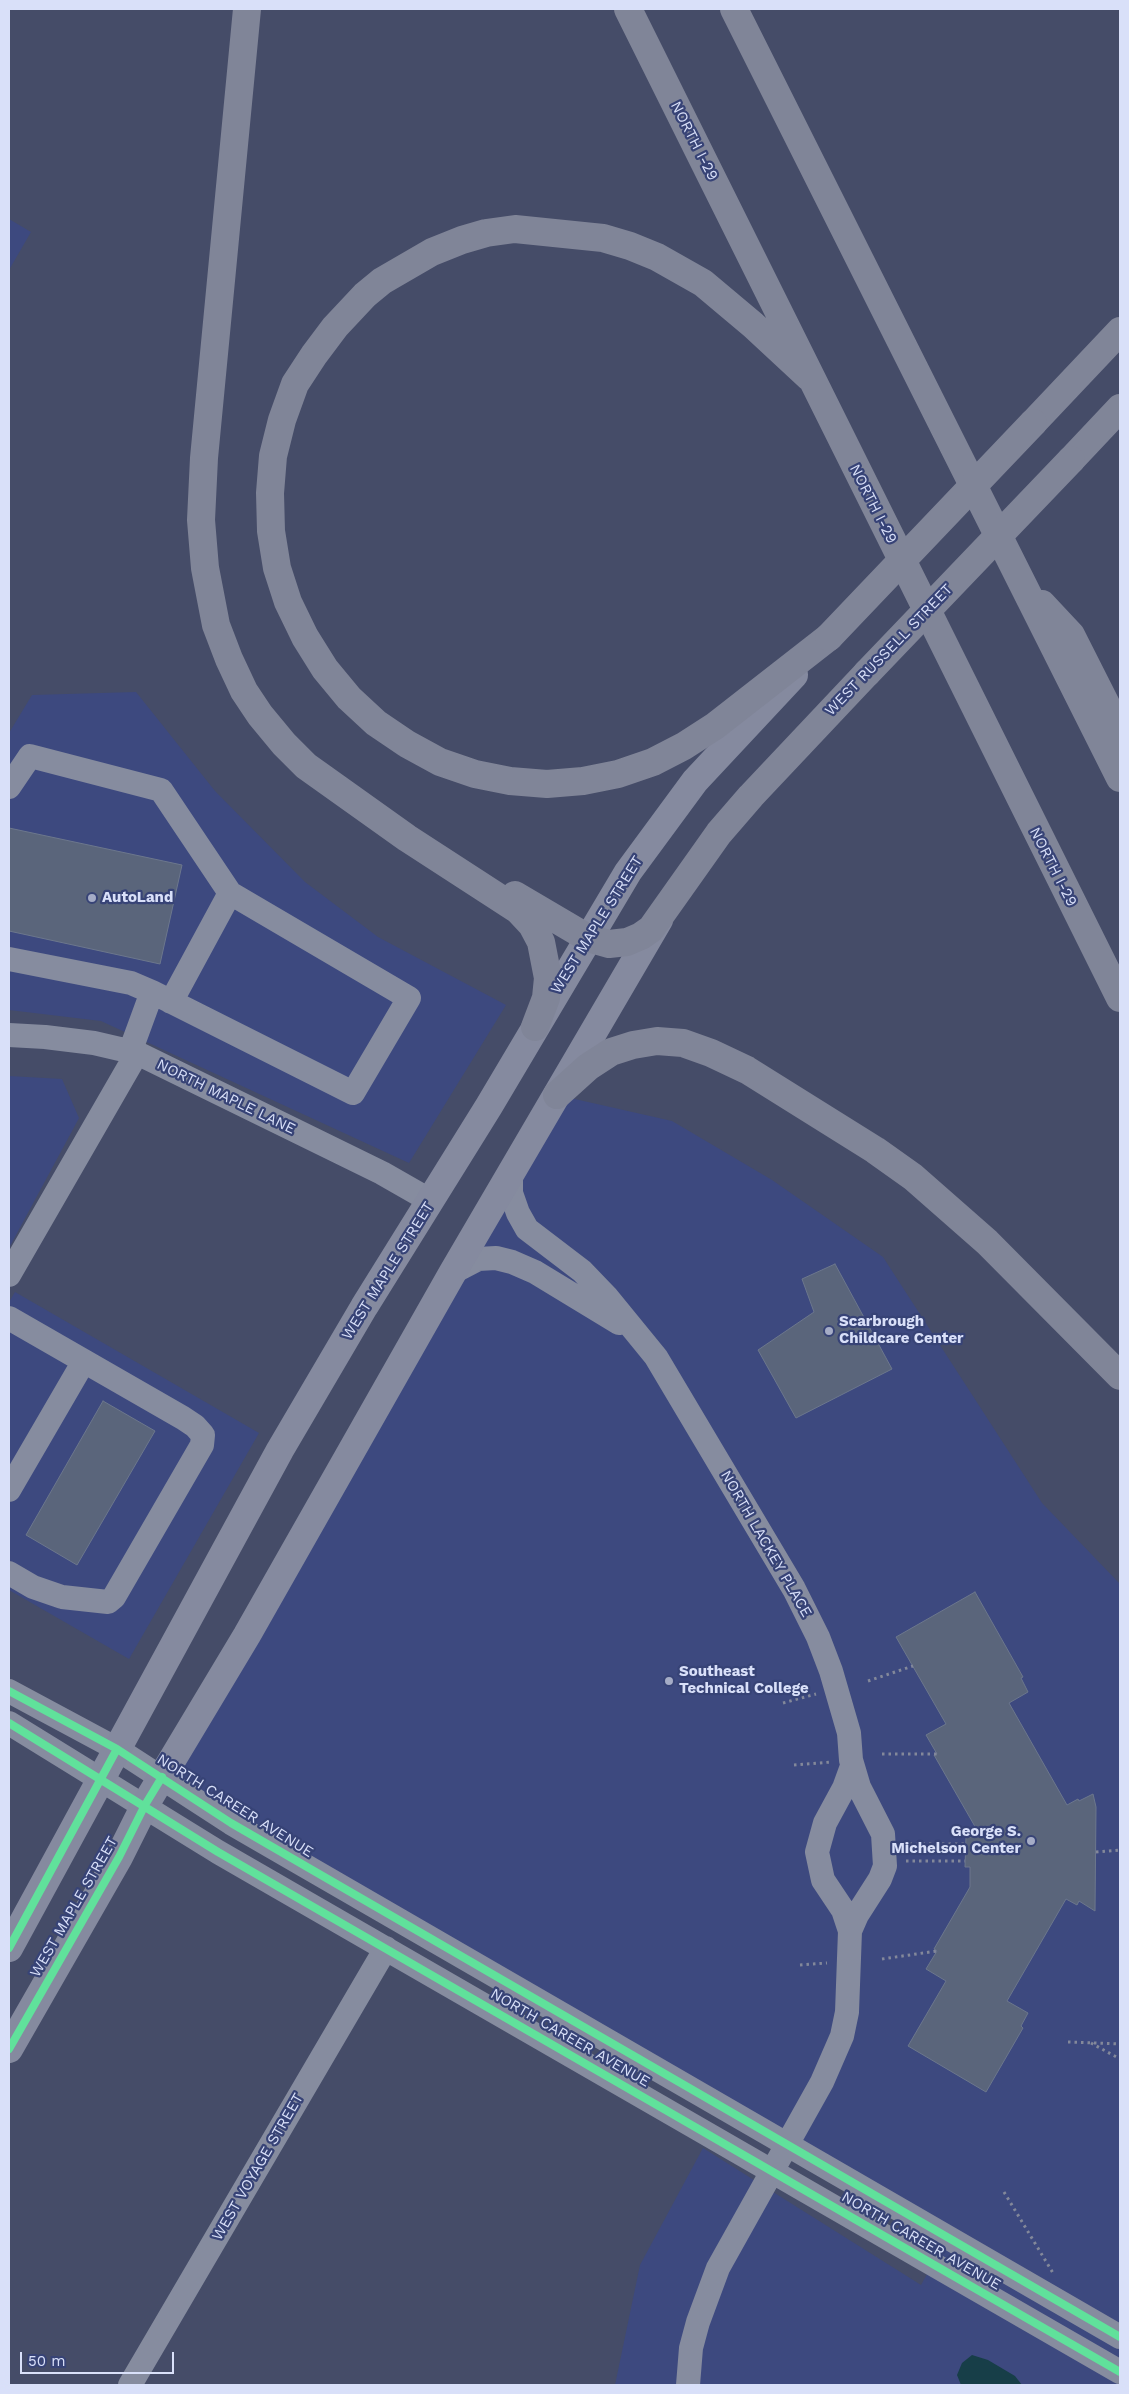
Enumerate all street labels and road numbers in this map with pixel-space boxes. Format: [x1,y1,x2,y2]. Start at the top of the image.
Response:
street label: NORTH I-29 [666,98,722,184]
street label: NORTH I-29 [845,461,901,547]
street label: WEST RUSSELL STREET [821,580,957,720]
street label: NORTH I-29 [1025,824,1081,910]
street label: WEST MAPLE STREET [547,853,647,997]
street label: NORTH MAPLE LANE [154,1056,298,1138]
street label: WEST MAPLE STREET [338,1199,438,1343]
street label: NORTH LACKEY PLACE [717,1467,815,1621]
street label: NORTH CAREER AVENUE [153,1750,317,1862]
street label: WEST MAPLE STREET [26,1834,122,1980]
street label: NORTH CAREER AVENUE [487,1985,653,2091]
street label: WEST VOYAGE STREET [208,2090,308,2244]
street label: NORTH CAREER AVENUE [838,2188,1004,2294]

